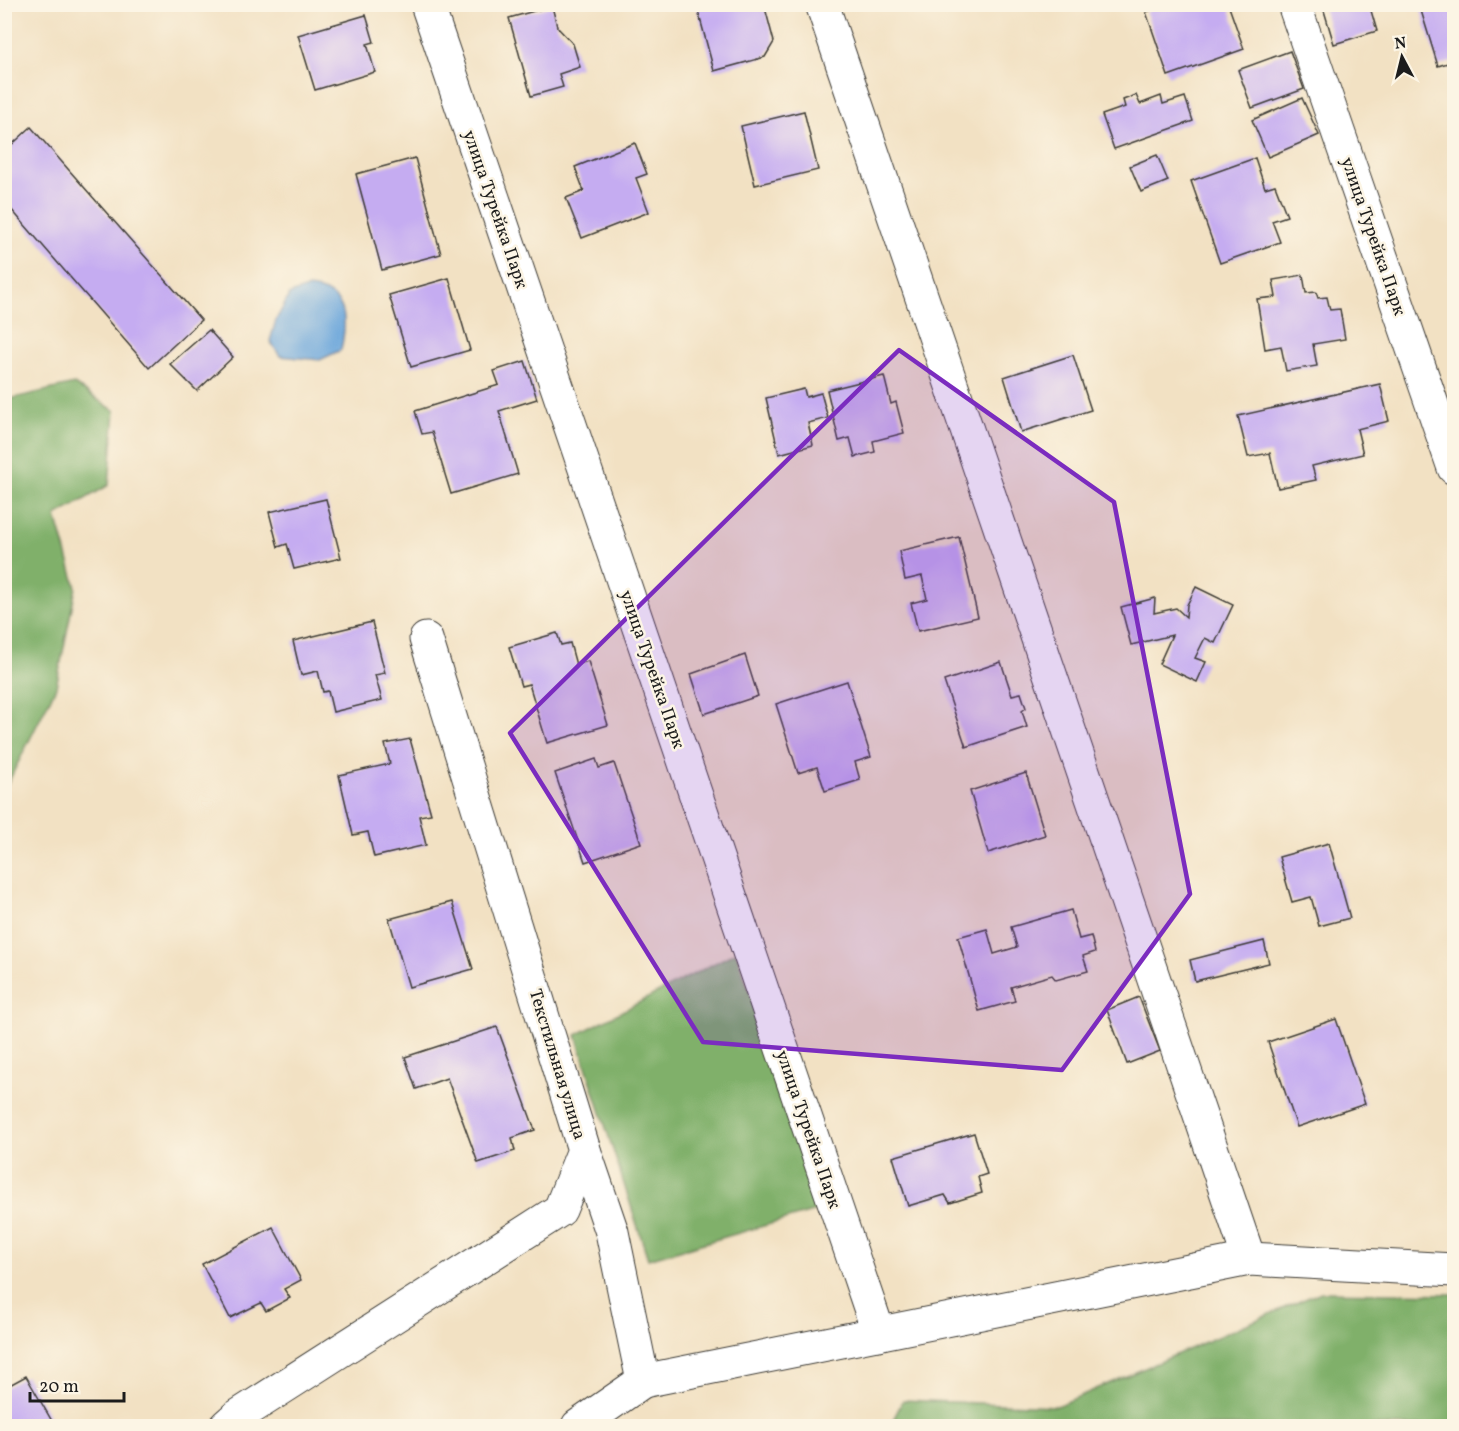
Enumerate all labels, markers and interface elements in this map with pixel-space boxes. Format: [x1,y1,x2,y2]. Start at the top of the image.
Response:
north arrow [1372,27,1432,87]
text: N [1393,32,1408,56]
street label: улица Турейка Парк [456,127,534,293]
street label: улица Турейка Парк [1334,154,1412,320]
street label: улица Турейка Парк [613,587,691,753]
street label: Текстильная улица [522,986,591,1143]
street label: улица Турейка Парк [769,1047,847,1213]
scale bar [30,1365,124,1403]
text: 20 m [39,1375,79,1400]

